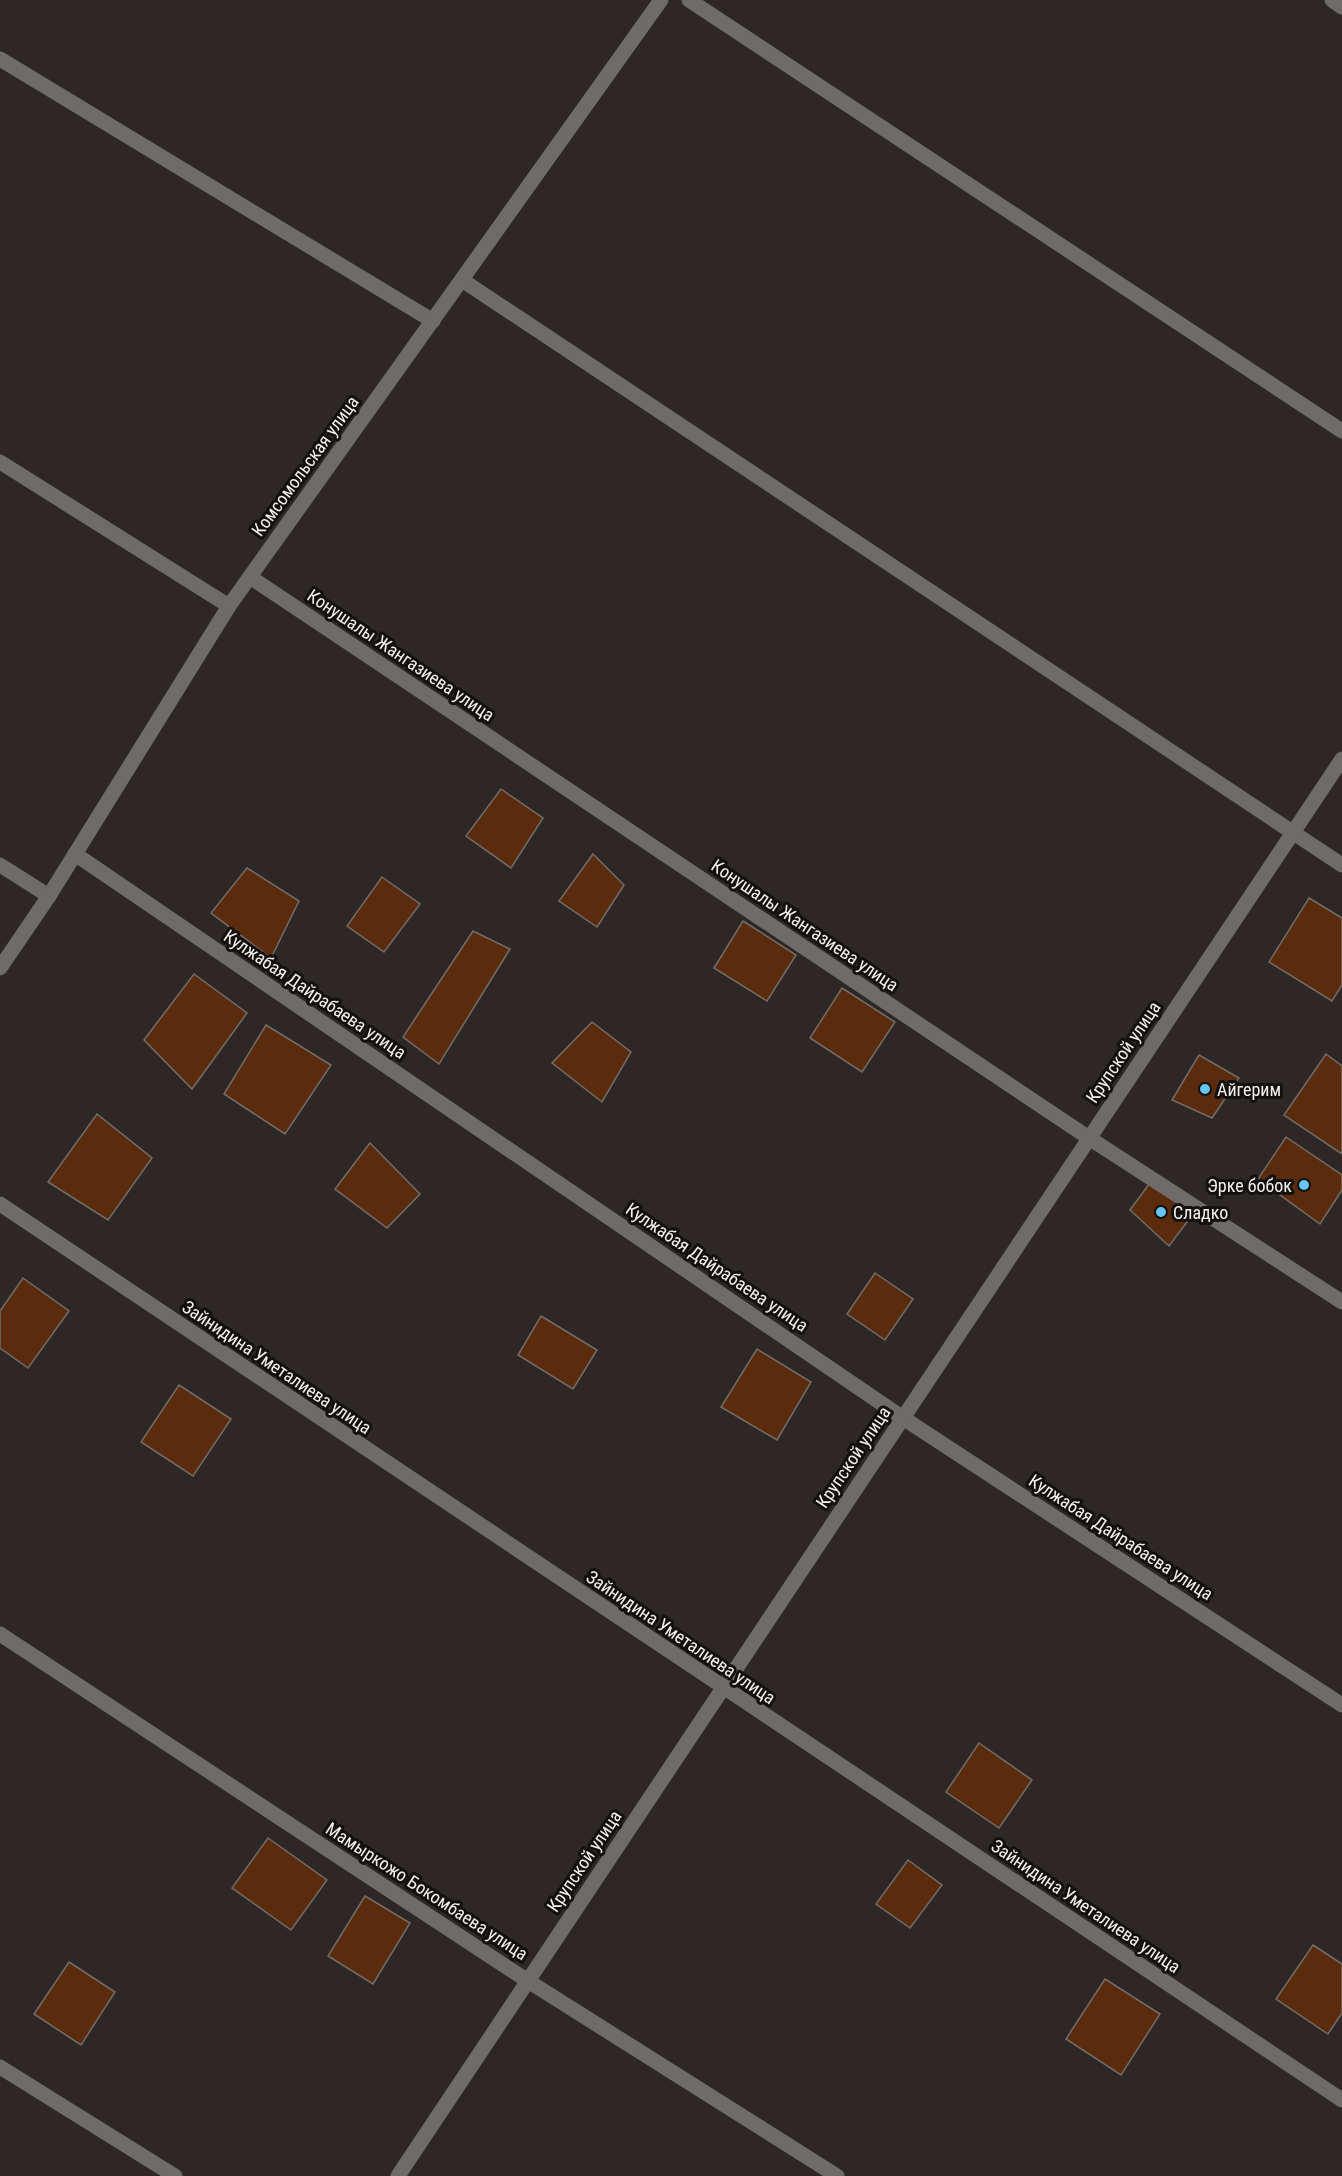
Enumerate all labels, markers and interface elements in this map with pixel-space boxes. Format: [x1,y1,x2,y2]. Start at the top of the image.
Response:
street label: Комсомольская улица [247,392,363,540]
street label: Конушалы Жангазиева улица [304,585,498,725]
street label: Конушалы Жангазиева улица [708,855,902,995]
street label: Кулжабая Дайрабаева улица [220,925,410,1063]
street label: Крупской улица [1081,997,1165,1107]
place label: Айгерим [1217,1079,1281,1100]
marker: Айгерим [1198,1082,1212,1096]
place label: Эрке бобок [1207,1175,1292,1196]
marker: Эрке бобок [1297,1178,1311,1192]
street label: Кулжабая Дайрабаева улица [622,1198,812,1336]
place label: Сладко [1173,1202,1228,1223]
marker: Сладко [1154,1205,1168,1219]
street label: Зайнидина Уметалиева улица [179,1296,375,1438]
street label: Крупской улица [811,1402,895,1512]
street label: Кулжабая Дайрабаева улица [1025,1470,1217,1604]
street label: Зайнидина Уметалиева улица [583,1566,779,1708]
street label: Крупской улица [542,1806,626,1916]
street label: Мамыркожо Бокомбаева улица [322,1818,532,1964]
street label: Зайнидина Уметалиева улица [988,1835,1184,1977]

